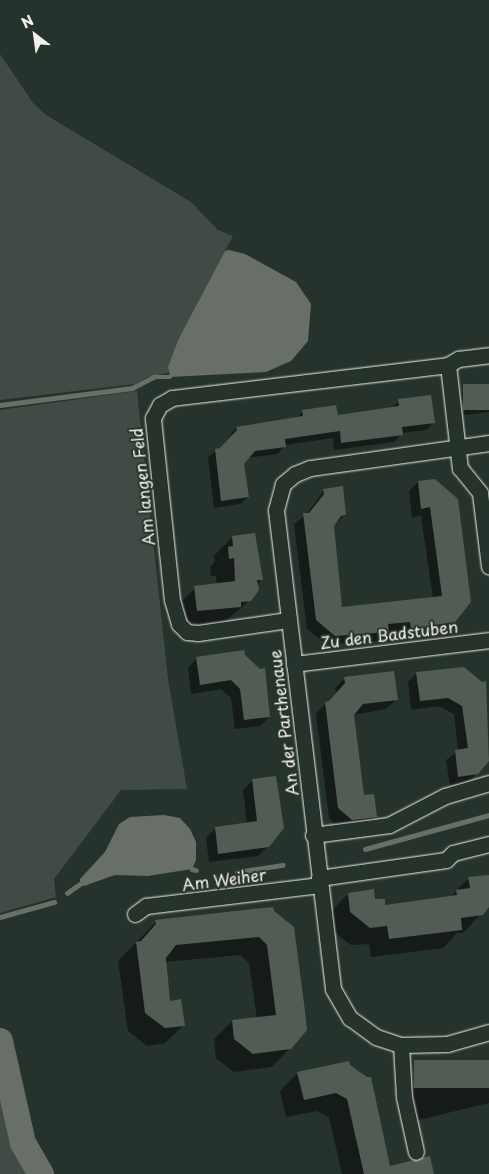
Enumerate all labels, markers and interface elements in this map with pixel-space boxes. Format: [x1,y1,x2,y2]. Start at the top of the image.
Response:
north arrow [10,10,60,60]
text: N [17,10,37,33]
street label: Am langen Feld [126,427,158,547]
street label: Zu den Badstuben [319,616,459,652]
street label: An der Parthenaue [265,649,301,797]
street label: Am Weiher [180,864,268,894]

